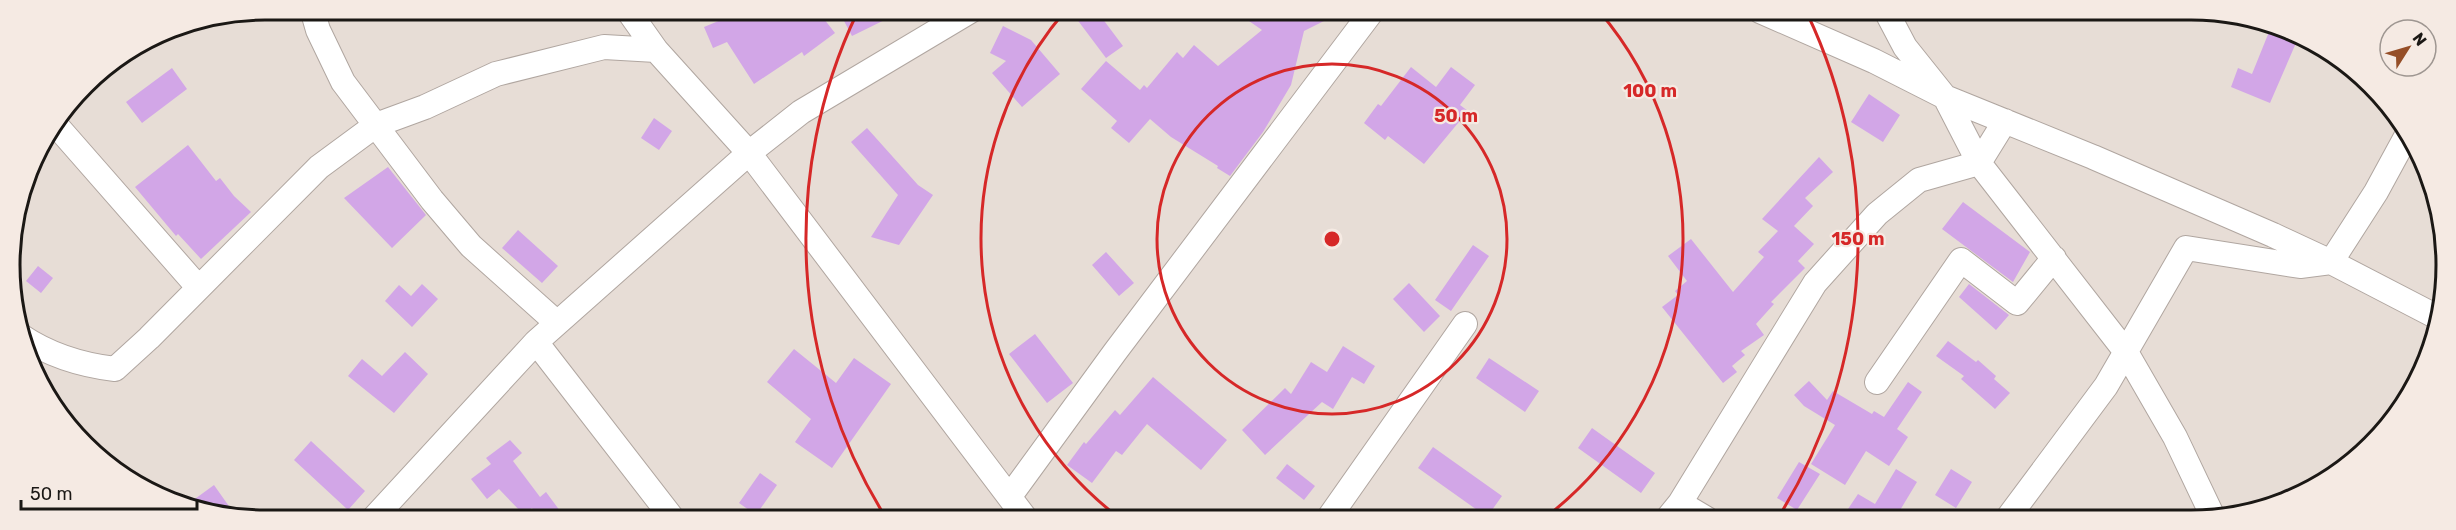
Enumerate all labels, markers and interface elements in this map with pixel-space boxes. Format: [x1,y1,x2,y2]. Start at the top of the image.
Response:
north arrow [2378,18,2438,78]
text: N [2409,29,2431,50]
text: 100 m [1623,80,1677,102]
text: 50 m [1434,105,1478,127]
text: 150 m [1831,228,1885,250]
centre of rings [1322,229,1342,249]
scale bar [21,473,196,511]
text: 50 m [30,483,73,505]

